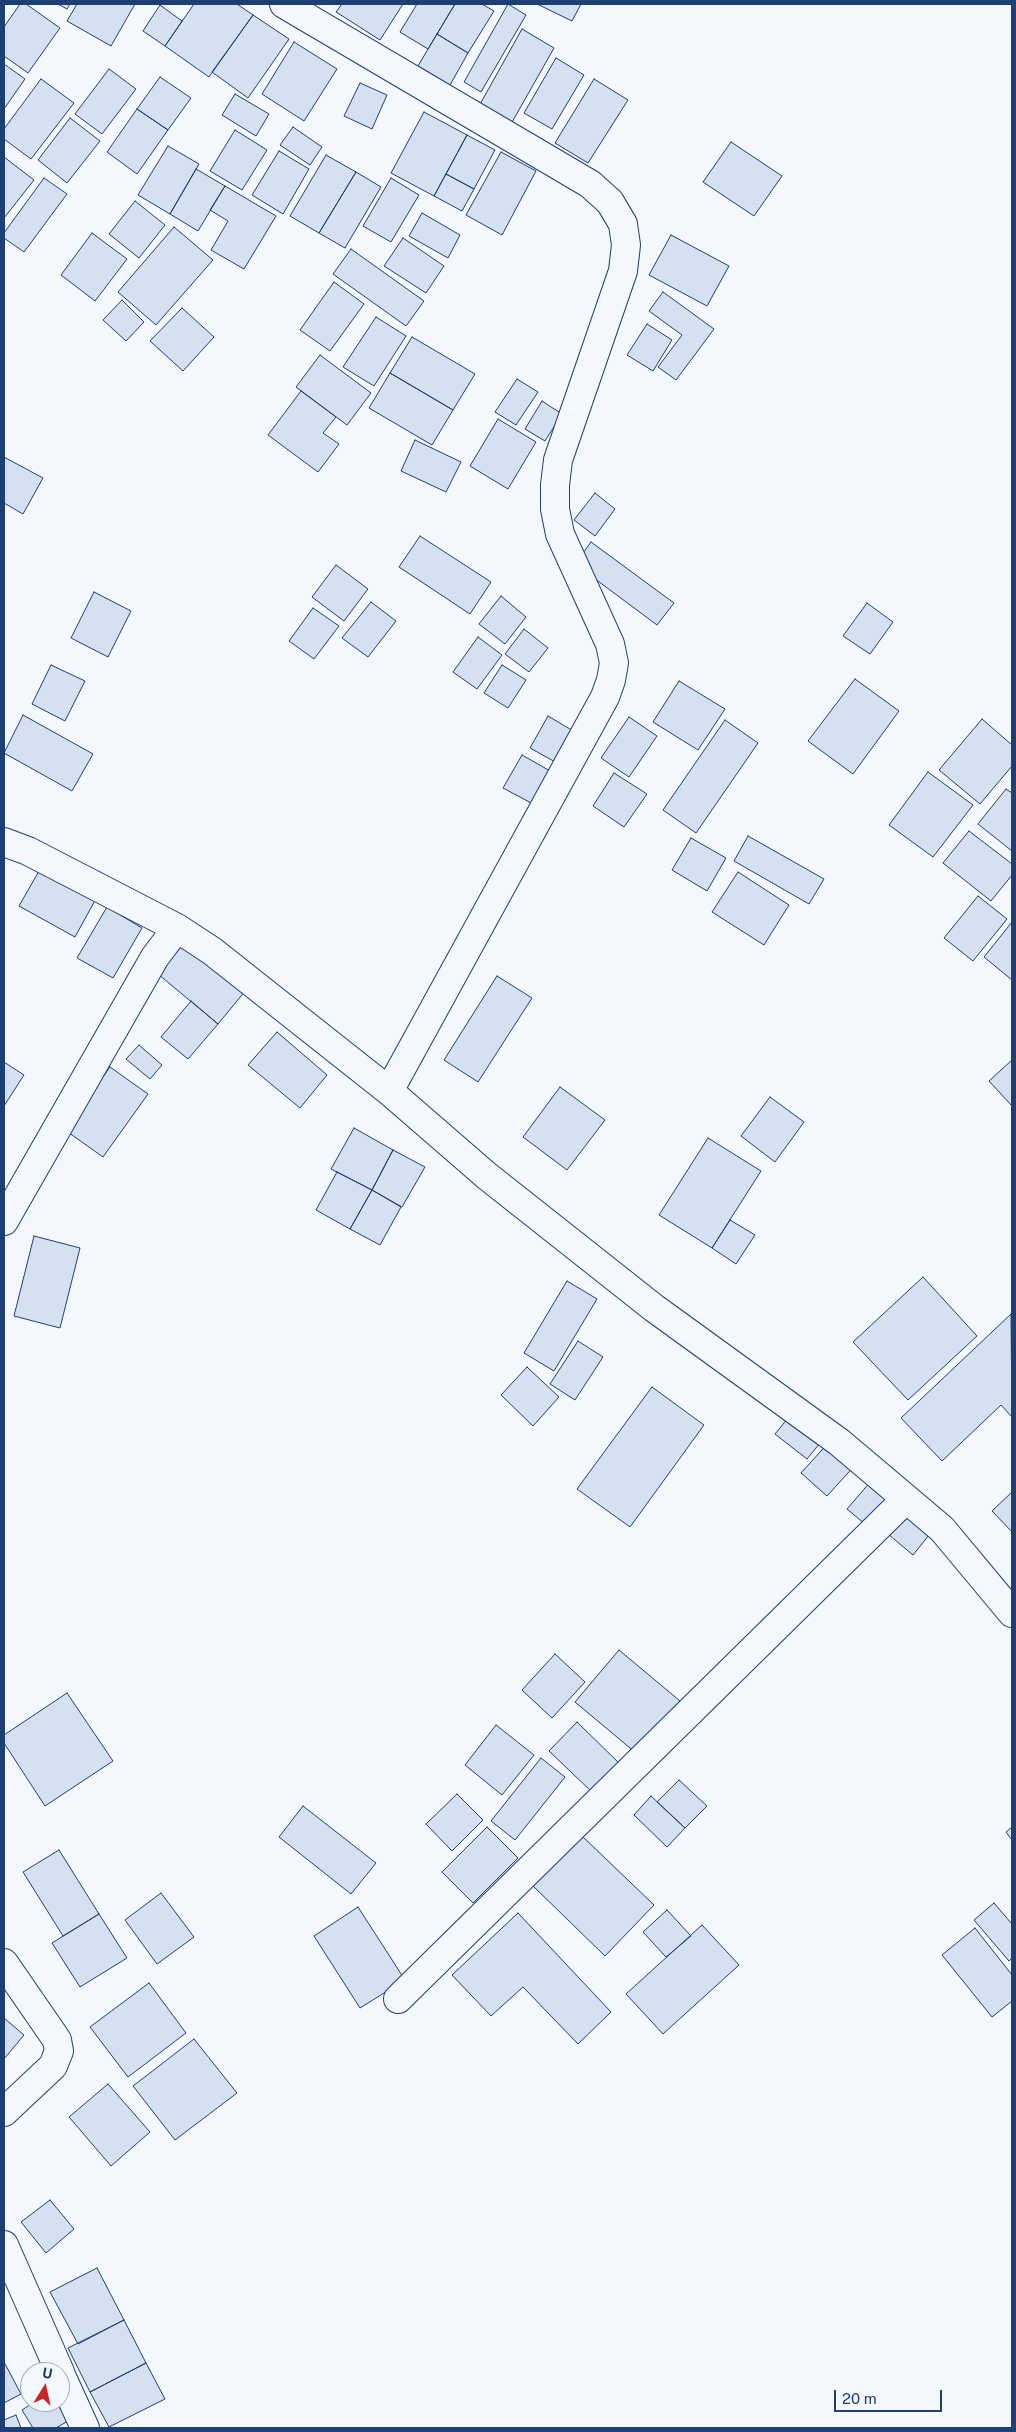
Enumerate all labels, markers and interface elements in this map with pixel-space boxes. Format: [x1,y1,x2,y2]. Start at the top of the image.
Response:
north arrow [20,2362,70,2412]
text: U [41,2364,54,2382]
scale bar [836,2380,944,2412]
text: 20 m [842,2390,877,2407]

